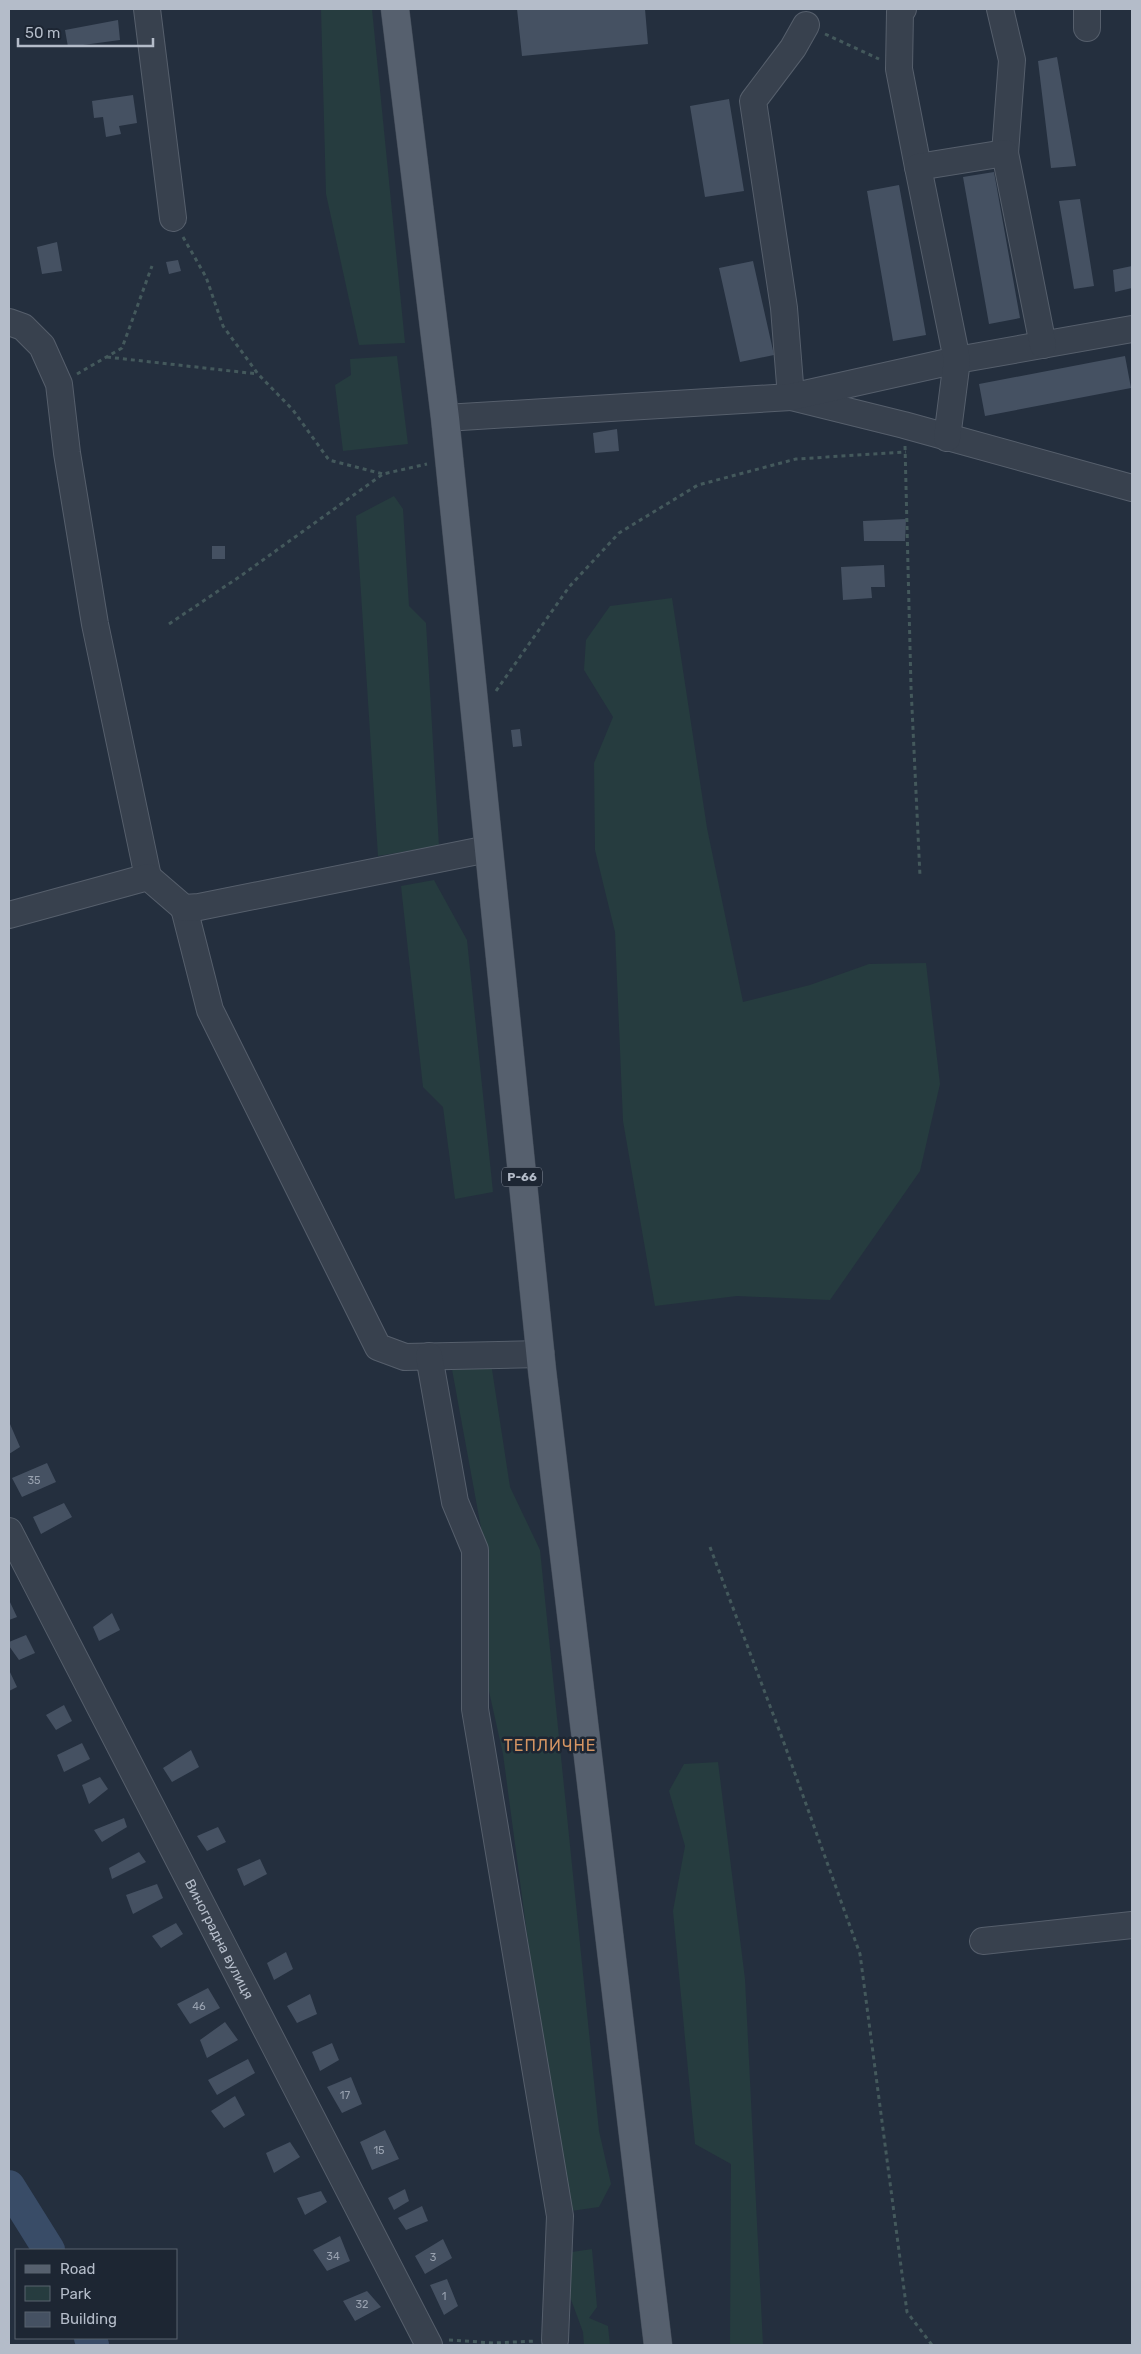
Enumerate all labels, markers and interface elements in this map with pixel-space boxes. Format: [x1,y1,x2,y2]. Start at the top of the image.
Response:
scale bar [18,15,152,47]
text: 50 m [25,24,60,42]
road number: Р-66 [502,1168,542,1186]
house number: 35 [27,1474,41,1487]
district label: ТЕПЛИЧНЕ [503,1736,597,1755]
street label: Виноградна вулиця [181,1876,257,2002]
house number: 46 [192,2000,206,2013]
house number: 17 [340,2089,351,2102]
house number: 15 [373,2144,385,2157]
legend [15,2249,178,2339]
house number: 34 [326,2250,340,2263]
house number: 3 [430,2251,437,2264]
text: Road [60,2260,96,2278]
text: Park [60,2285,91,2303]
house number: 1 [442,2290,446,2303]
house number: 32 [355,2298,369,2311]
text: Building [60,2310,117,2328]

